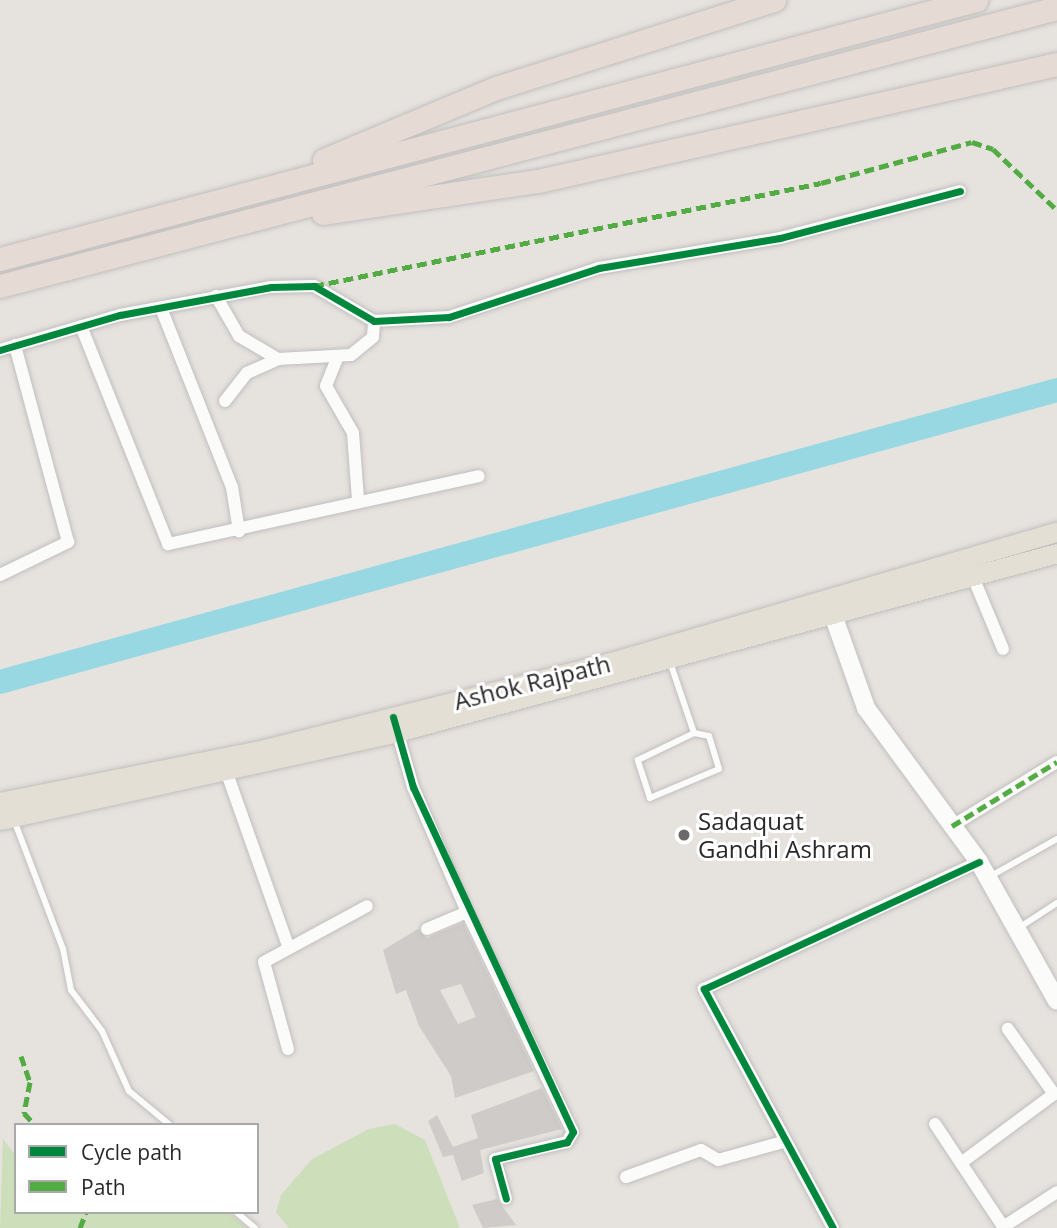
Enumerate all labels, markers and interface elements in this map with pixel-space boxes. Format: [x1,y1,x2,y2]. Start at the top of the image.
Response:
street label: Ashok Rajpath [451,649,613,715]
place label: Sadaquat Gandhi Ashram [698,807,872,863]
marker: Sadaquat Gandhi Ashram [676,827,692,843]
legend [14,1123,259,1214]
text: Cycle path [81,1138,182,1166]
text: Path [81,1173,126,1201]

